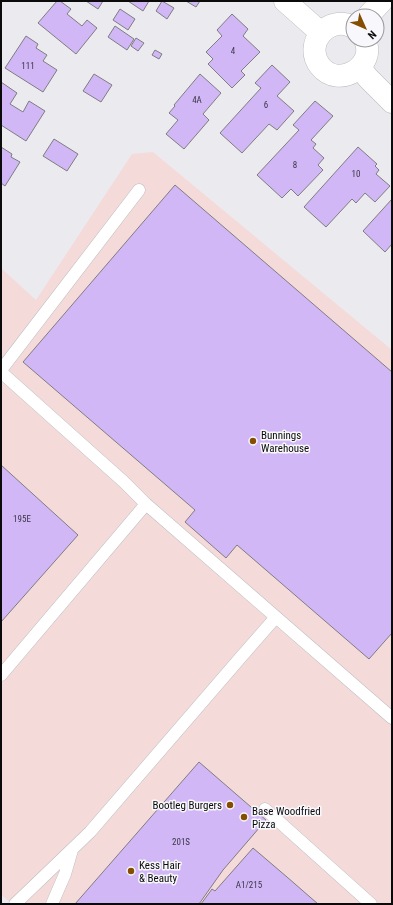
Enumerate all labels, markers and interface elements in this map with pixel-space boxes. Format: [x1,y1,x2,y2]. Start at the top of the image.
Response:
north arrow [345,8,385,48]
text: N [365,28,379,42]
house number: 4 [231,46,236,56]
house number: 111 [21,61,35,71]
house number: 4A [192,95,202,105]
house number: 6 [264,100,268,110]
house number: 8 [293,160,297,170]
house number: 10 [352,169,360,179]
place label: Bunnings Warehouse [261,429,309,455]
marker: Bunnings Warehouse [248,436,258,446]
house number: 195E [13,514,31,524]
place label: Bootleg Burgers [153,799,222,812]
marker: Bootleg Burgers [225,800,235,810]
place label: Base Woodfried Pizza [252,805,321,831]
marker: Base Woodfried Pizza [239,812,249,822]
house number: 201S [172,837,190,847]
place label: Kess Hair & Beauty [139,859,181,885]
marker: Kess Hair & Beauty [126,866,136,876]
house number: A1/215 [236,880,263,890]

